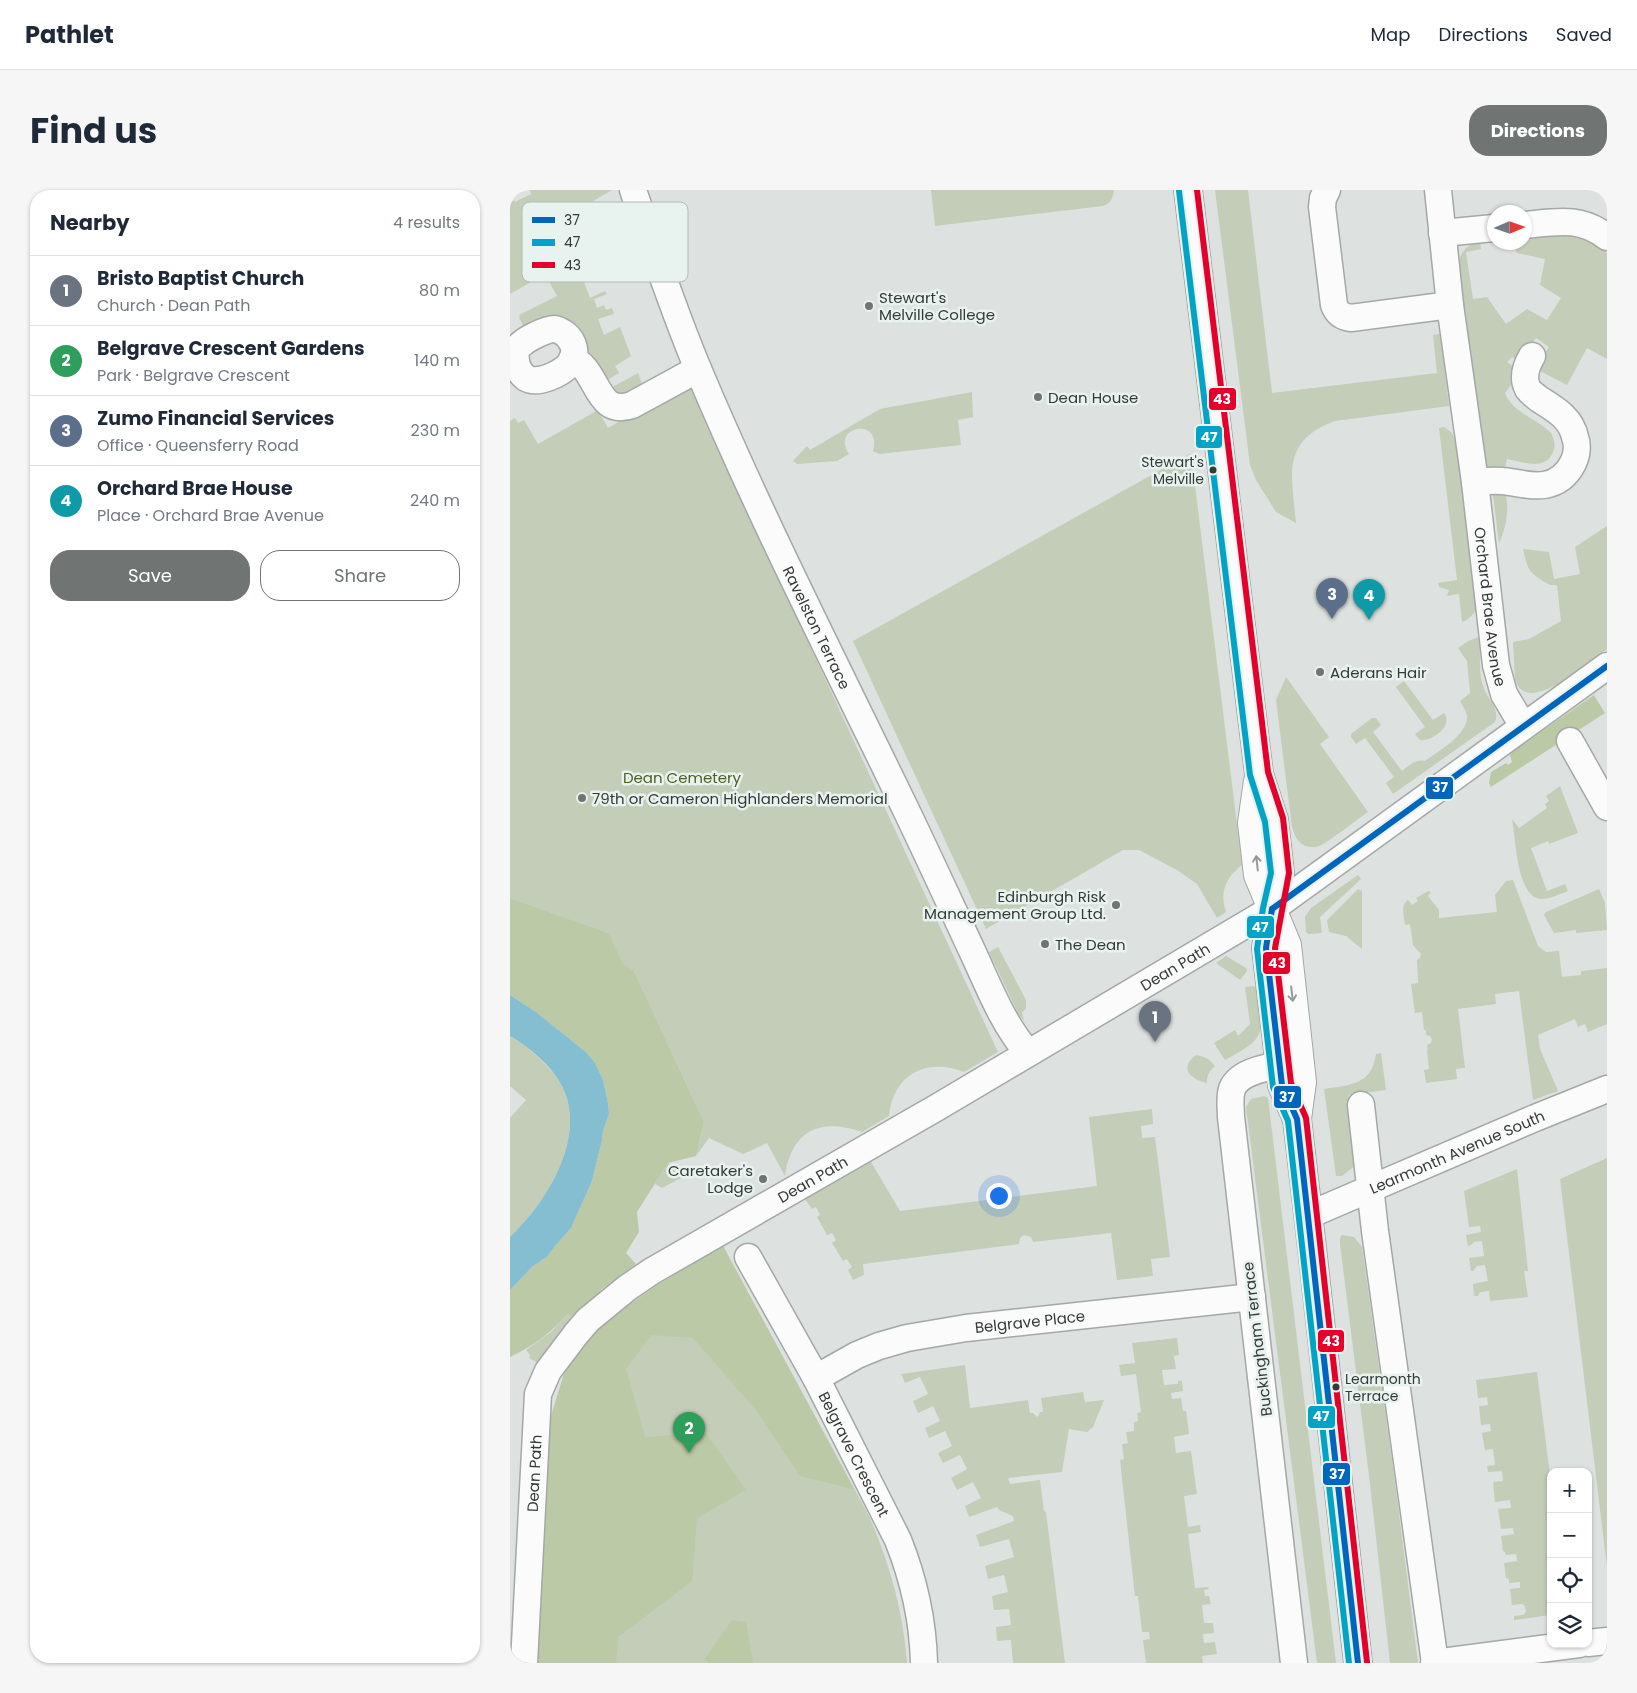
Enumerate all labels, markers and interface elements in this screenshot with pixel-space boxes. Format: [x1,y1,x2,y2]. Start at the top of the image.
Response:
text: Pathlet [25,18,114,51]
text: Map [1371,22,1410,47]
text: Directions [1438,22,1528,47]
text: Saved [1556,22,1612,47]
button: Directions [1469,105,1607,156]
text: Find us [30,106,157,155]
legend [522,202,688,282]
north arrow [1487,205,1532,250]
text: Nearby [50,208,130,237]
text: 37 [564,210,580,230]
text: 4 results [393,211,460,234]
text: 47 [564,232,581,252]
text: 43 [564,255,581,275]
text: Bristo Baptist Church [97,265,304,292]
text: 1 [63,279,69,302]
text: 80 m [419,279,460,302]
place label: Stewart's Melville College [879,287,995,325]
text: Church · Dean Path [97,294,250,317]
marker: Stewart's Melville College [863,300,875,312]
text: Belgrave Crescent Gardens [97,335,365,362]
text: 2 [61,349,71,372]
text: 140 m [414,349,460,372]
text: Park · Belgrave Crescent [97,364,290,387]
place label: Dean House [1048,387,1138,408]
line badge: 43 [1208,387,1237,411]
text: 43 [1213,389,1231,409]
marker: Dean House [1032,391,1044,403]
text: Zumo Financial Services [97,405,334,432]
text: 3 [61,419,71,442]
text: 230 m [411,419,460,442]
line badge: 47 [1195,425,1223,449]
text: 47 [1201,427,1218,447]
text: Office · Queensferry Road [97,434,299,457]
place label: Stewart's Melville [1141,452,1204,489]
marker: Stewart's Melville [1208,465,1218,475]
text: Orchard Brae House [97,475,293,502]
text: 4 [61,489,71,512]
text: 240 m [410,489,460,512]
text: Place · Orchard Brae Avenue [97,504,324,527]
street label: Orchard Brae Avenue [1470,526,1512,689]
button: Save [50,550,250,601]
button: Share [260,550,460,601]
street label: Ravelston Terrace [778,562,856,693]
pin: 3 [1316,578,1348,619]
pin: 4 [1353,579,1385,620]
place label: Aderans Hair [1330,662,1427,683]
marker: Aderans Hair [1314,666,1326,678]
park label: Dean Cemetery [623,767,742,788]
line badge: 37 [1425,776,1454,800]
text: 37 [1432,777,1448,797]
place label: 79th or Cameron Highlanders Memorial [592,788,888,809]
marker: 79th or Cameron Highlanders Memorial [576,792,588,804]
one-way arrow [1252,855,1261,871]
place label: Edinburgh Risk Management Group Ltd. [924,886,1106,924]
marker: Edinburgh Risk Management Group Ltd. [1110,899,1122,911]
line badge: 47 [1246,915,1275,939]
text: 47 [1252,917,1269,937]
place label: The Dean [1055,934,1126,955]
marker: The Dean [1039,938,1051,950]
street label: Dean Path [1136,938,1214,995]
line badge: 43 [1262,951,1291,975]
text: 43 [1268,953,1286,973]
one-way arrow [1287,985,1297,1001]
pin: 1 [1139,1001,1171,1042]
line badge: 37 [1273,1085,1302,1109]
text: 37 [1279,1087,1295,1107]
street label: Learmonth Avenue South [1366,1105,1548,1198]
street label: Dean Path [774,1150,851,1207]
place label: Caretaker's Lodge [668,1160,753,1198]
marker: Caretaker's Lodge [757,1173,769,1185]
your location [986,1183,1012,1209]
street label: Buckingham Terrace [1237,1261,1277,1417]
street label: Belgrave Place [974,1305,1086,1337]
line badge: 43 [1317,1329,1345,1353]
text: 43 [1322,1331,1340,1351]
place label: Learmonth Terrace [1345,1369,1421,1406]
marker: Learmonth Terrace [1331,1382,1341,1392]
street label: Belgrave Crescent [814,1388,895,1520]
line badge: 47 [1307,1405,1336,1429]
text: 47 [1313,1406,1330,1426]
pin: 2 [673,1412,705,1453]
street label: Dean Path [521,1434,546,1513]
line badge: 37 [1322,1462,1351,1486]
text: 37 [1329,1464,1345,1484]
map controls [1547,1468,1592,1648]
button: + [1547,1468,1592,1513]
button: − [1547,1513,1592,1558]
button: locate [1547,1558,1592,1603]
button: layers [1547,1603,1592,1648]

